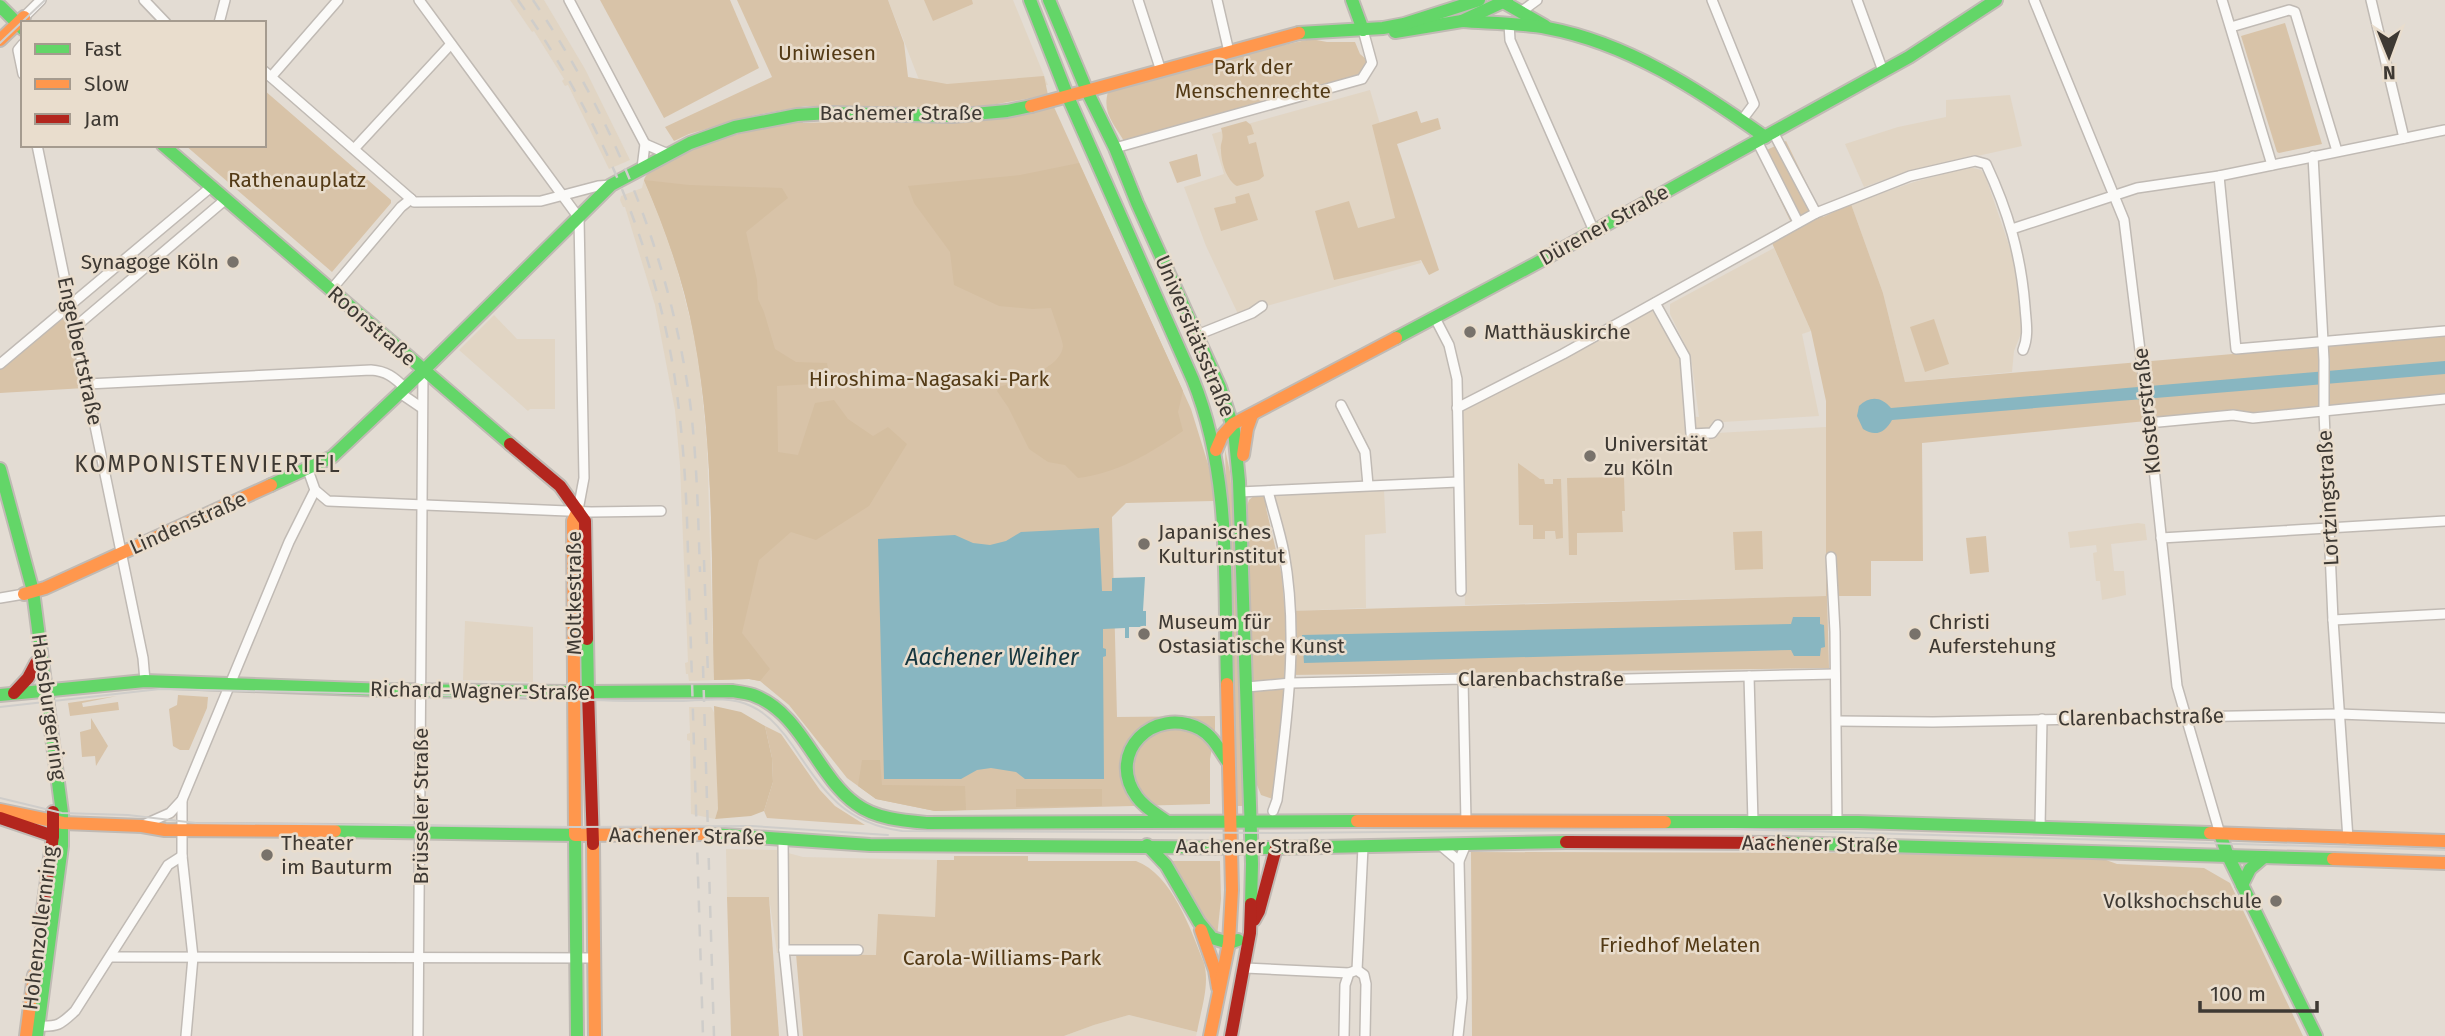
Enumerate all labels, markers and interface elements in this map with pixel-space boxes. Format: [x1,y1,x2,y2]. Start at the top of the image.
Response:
legend [21,21,266,147]
north arrow [2354,21,2424,91]
text: Fast [84,36,122,62]
park label: Uniwiesen [778,40,876,66]
park label: Park der Menschenrechte [1175,54,1331,104]
text: N [2383,61,2396,84]
text: Slow [84,71,129,97]
street label: Bachemer Straße [820,100,982,126]
text: Jam [84,106,120,132]
park label: Rathenauplatz [228,167,366,193]
street label: Dürener Straße [1535,179,1673,271]
place label: Synagoge Köln [81,249,219,275]
street label: Universitätsstraße [1149,251,1241,421]
marker: Synagoge Köln [225,254,241,270]
street label: Engelbertstraße [52,274,108,428]
street label: Roonstraße [322,280,422,372]
place label: Matthäuskirche [1484,319,1631,345]
marker: Matthäuskirche [1462,324,1478,340]
street label: Klosterstraße [2127,346,2167,476]
park label: Hiroshima-Nagasaki-Park [809,366,1049,392]
street label: Lortzingstraße [2311,429,2345,567]
place label: Universität zu Köln [1604,431,1708,481]
marker: Universität zu Köln [1582,448,1598,464]
district label: KOMPONISTENVIERTEL [74,450,342,478]
street label: Lindenstraße [126,486,250,560]
place label: Japanisches Kulturinstitut [1158,519,1286,569]
street label: Moltkestraße [561,531,587,655]
marker: Japanisches Kulturinstitut [1136,536,1152,552]
place label: Museum für Ostasiatische Kunst [1158,609,1345,659]
place label: Christi Auferstehung [1929,609,2056,659]
marker: Museum für Ostasiatische Kunst [1136,626,1152,642]
marker: Christi Auferstehung [1907,626,1923,642]
street label: Habsburgerring [26,632,72,782]
water label: Aachener Weiher [904,643,1080,671]
street label: Clarenbachstraße [1458,666,1624,692]
street label: Richard-Wagner-Straße [370,676,590,706]
street label: Clarenbachstraße [2058,703,2224,731]
street label: Brüsseler Straße [408,728,434,884]
street label: Aachener Straße [609,822,765,850]
place label: Theater im Bauturm [281,830,393,880]
street label: Aachener Straße [1742,830,1898,858]
street label: Aachener Straße [1176,833,1332,859]
street label: Hohenzollernring [17,844,63,1012]
marker: Theater im Bauturm [259,847,275,863]
place label: Volkshochschule [2103,888,2262,914]
marker: Volkshochschule [2268,893,2284,909]
park label: Friedhof Melaten [1599,932,1761,958]
park label: Carola-Williams-Park [903,945,1102,971]
scale bar [2200,970,2317,1014]
text: 100 m [2210,981,2266,1007]

